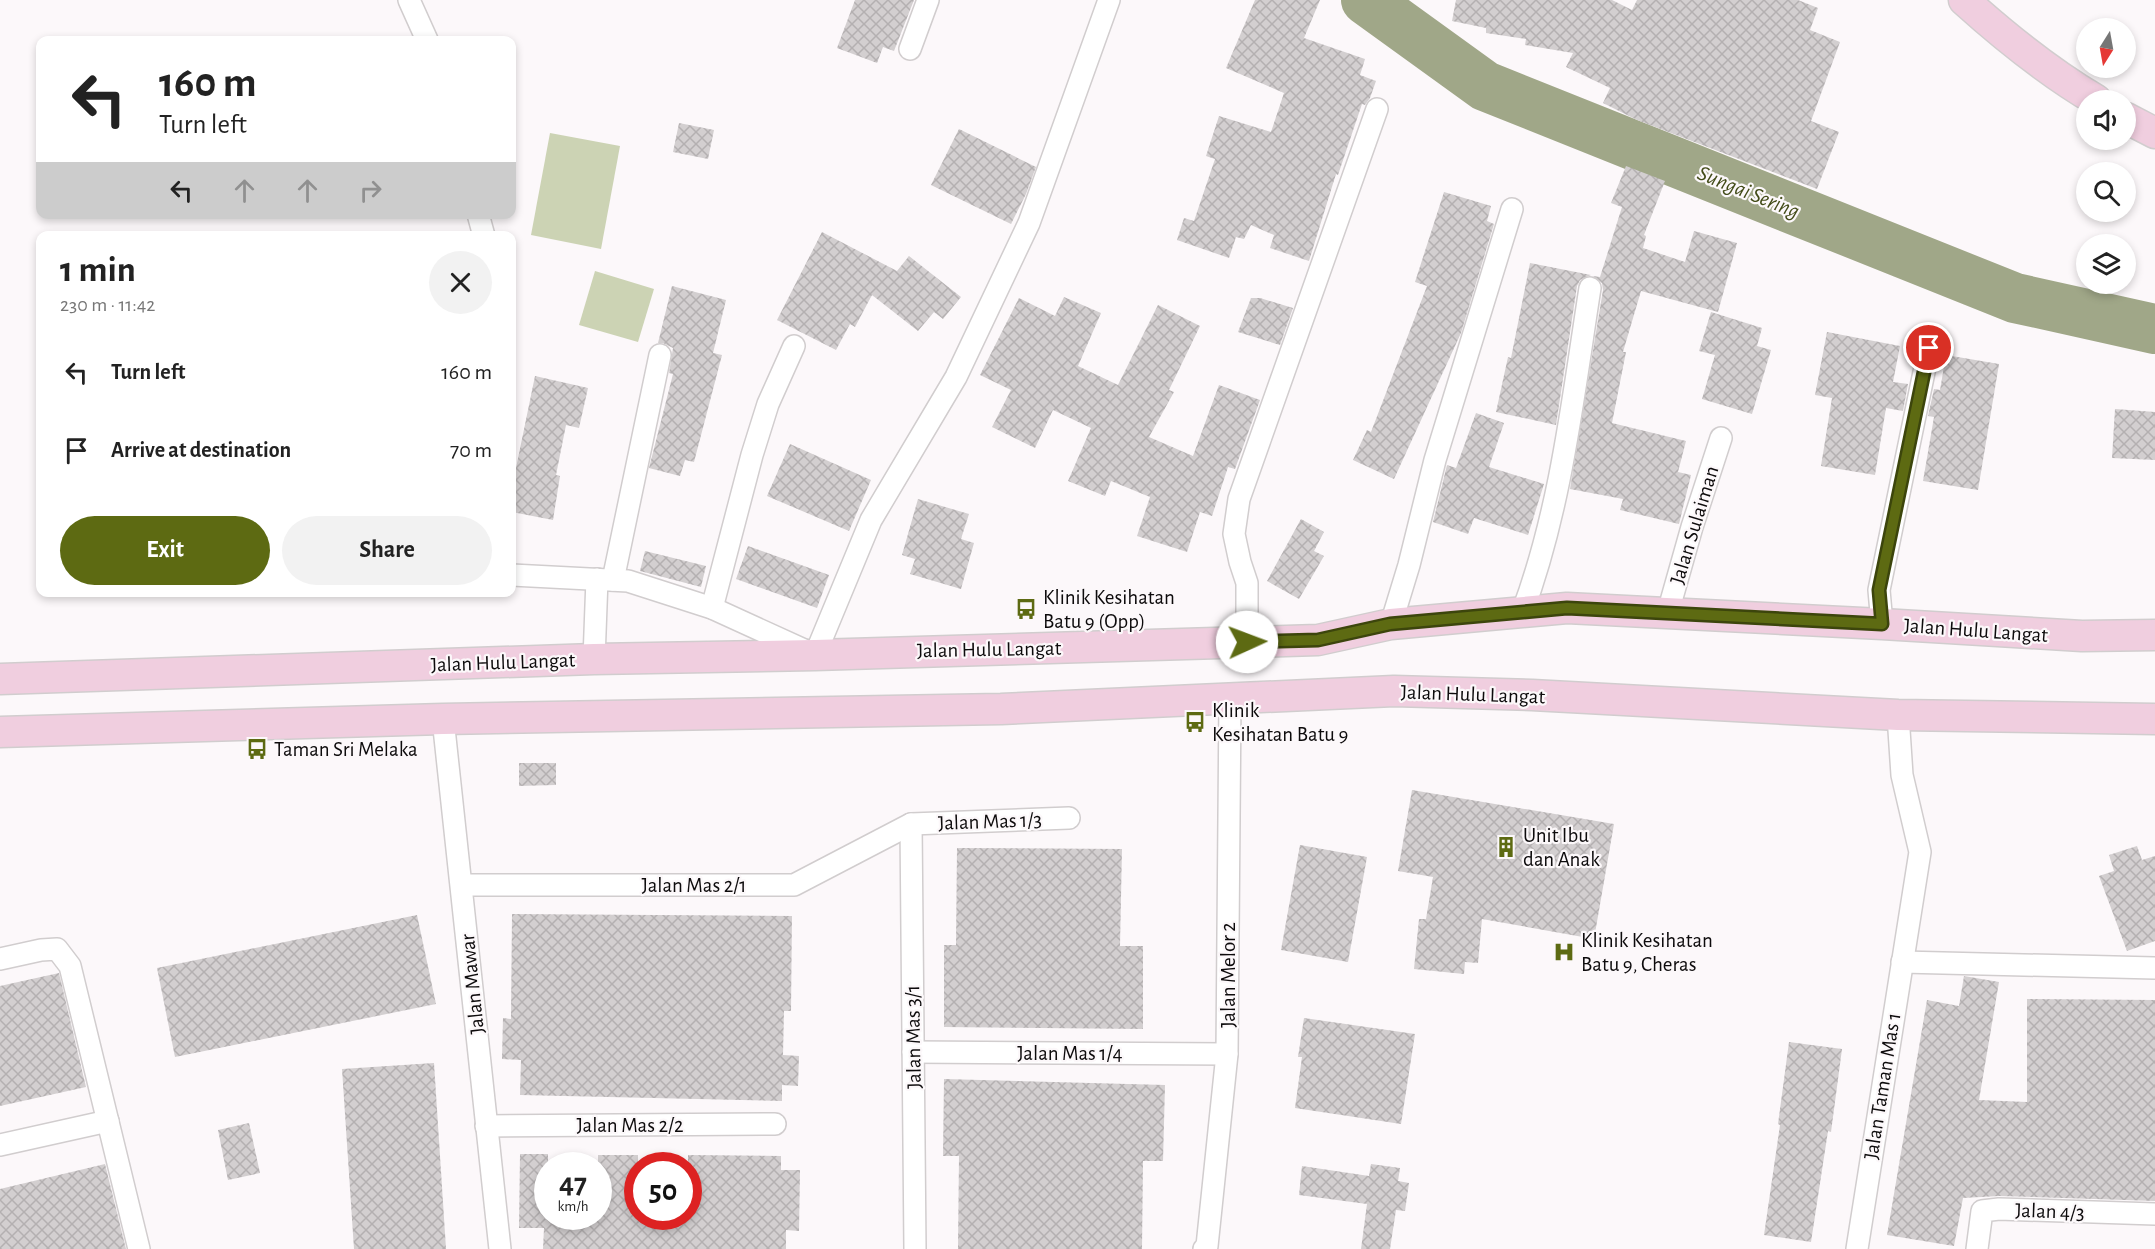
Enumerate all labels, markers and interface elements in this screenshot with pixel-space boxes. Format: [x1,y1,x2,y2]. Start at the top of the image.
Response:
north arrow [2076,18,2136,78]
map controls [2076,18,2136,294]
icon: left [60,60,138,138]
text: 160 m [159,62,257,104]
button: sound [2076,90,2136,150]
text: Turn left [159,111,247,138]
water label: Sungai Sering [1695,162,1803,222]
button: search [2076,162,2136,222]
icon: left [165,174,198,207]
icon: ahead [228,174,261,207]
icon: ahead [291,174,324,207]
icon: right [354,174,387,207]
button: layers [2076,234,2136,294]
button: close [429,251,492,314]
text: 1 min [60,252,136,288]
text: 230 m · 11:42 [60,295,155,315]
pin [1903,322,1954,373]
icon: arrive [1912,331,1945,364]
icon: left [60,356,93,389]
text: Turn left [111,361,185,383]
text: 160 m [441,361,492,383]
icon: arrive [60,434,93,467]
text: Arrive at destination [111,439,291,461]
text: 70 m [450,439,492,461]
street label: Jalan Sulaiman [1667,464,1722,587]
button: Exit [60,516,270,585]
button: Share [282,516,492,585]
place label: Klinik Kesihatan Batu 9 (Opp) [1043,587,1175,632]
bus stop icon: Klinik Kesihatan Batu 9 (Opp) [1014,597,1038,621]
position arrow [1215,610,1279,674]
street label: Jalan Hulu Langat [1903,615,2049,646]
street label: Jalan Hulu Langat [917,638,1062,661]
street label: Jalan Hulu Langat [430,649,576,676]
street label: Jalan Hulu Langat [1400,681,1546,708]
place label: Klinik Kesihatan Batu 9 [1212,700,1348,745]
bus stop icon: Klinik Kesihatan Batu 9 [1183,710,1207,734]
bus stop icon: Taman Sri Melaka [245,737,269,761]
place label: Taman Sri Melaka [274,739,418,760]
street label: Jalan Mas 1/3 [938,809,1042,834]
place label: Unit Ibu dan Anak [1523,825,1600,870]
building icon: Unit Ibu dan Anak [1494,835,1518,859]
street label: Jalan Mas 2/1 [642,875,746,896]
street label: Jalan Melor 2 [1218,922,1239,1028]
place label: Klinik Kesihatan Batu 9, Cheras [1581,930,1713,975]
street label: Jalan Mawar [457,933,488,1035]
hospital icon: Klinik Kesihatan Batu 9, Cheras [1552,940,1576,964]
street label: Jalan Mas 3/1 [902,985,925,1089]
street label: Jalan Taman Mas 1 [1861,1011,1904,1161]
street label: Jalan Mas 1/4 [1017,1043,1123,1064]
street label: Jalan Mas 2/2 [576,1115,684,1136]
speed limit sign: 50 [624,1152,702,1230]
text: 47 [559,1169,587,1199]
text: km/h [558,1199,588,1214]
street label: Jalan 4/3 [2015,1200,2085,1223]

